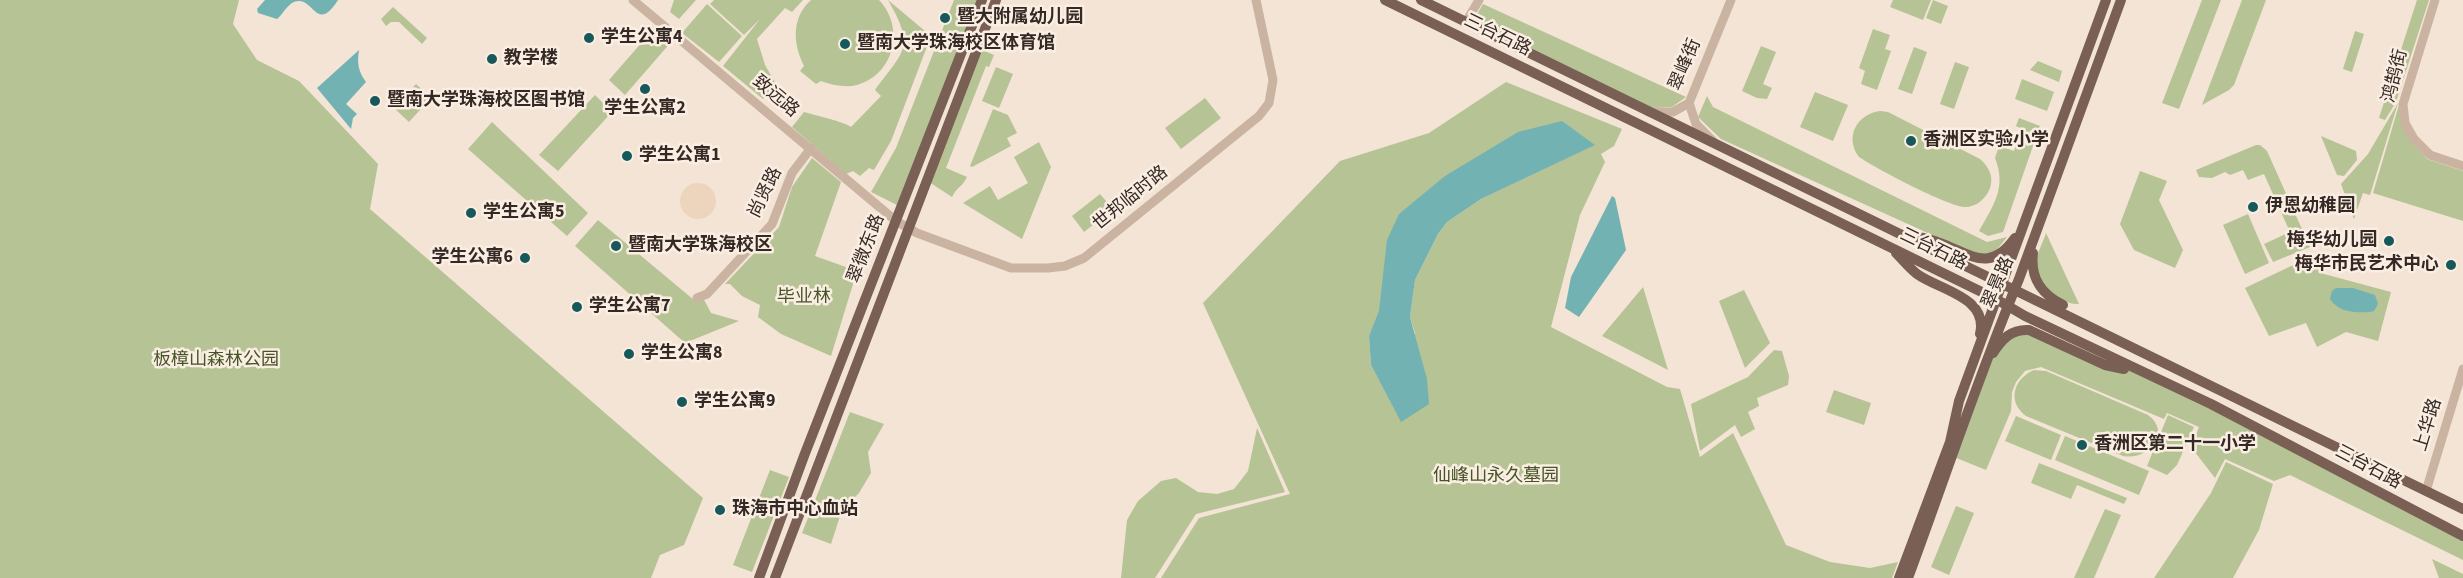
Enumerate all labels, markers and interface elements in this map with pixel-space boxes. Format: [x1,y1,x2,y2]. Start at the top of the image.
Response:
place label: 暨大附属幼儿园 [957,7,1083,29]
marker: 暨大附属幼儿园 [938,11,952,25]
street label: 三台石路 [1460,11,1534,61]
place label: 学生公寓4 [601,27,683,49]
marker: 学生公寓4 [582,31,596,45]
place label: 暨南大学珠海校区体育馆 [857,33,1055,55]
street label: 翠峰街 [1666,36,1706,94]
marker: 暨南大学珠海校区体育馆 [838,37,852,51]
street label: 鸿鹄街 [2379,47,2413,105]
place label: 教学楼 [504,48,558,70]
marker: 教学楼 [485,52,499,66]
street label: 致远路 [747,71,803,123]
marker: 学生公寓2 [638,82,652,96]
place label: 暨南大学珠海校区图书馆 [387,90,585,112]
marker: 暨南大学珠海校区图书馆 [368,94,382,108]
place label: 学生公寓2 [604,98,686,120]
place label: 香洲区实验小学 [1923,130,2049,152]
marker: 香洲区实验小学 [1904,134,1918,148]
place label: 学生公寓1 [639,145,721,167]
marker: 学生公寓1 [620,149,634,163]
street label: 世邦临时路 [1089,162,1173,236]
street label: 尚贤路 [744,164,788,222]
place label: 伊恩幼稚园 [2265,196,2355,218]
marker: 伊恩幼稚园 [2246,200,2260,214]
place label: 学生公寓5 [483,202,565,224]
marker: 学生公寓5 [464,206,478,220]
street label: 翠微东路 [844,212,890,286]
street label: 三台石路 [1896,225,1970,275]
place label: 梅华幼儿园 [2287,230,2377,252]
marker: 梅华幼儿园 [2382,234,2396,248]
place label: 暨南大学珠海校区 [628,235,772,257]
marker: 暨南大学珠海校区 [609,239,623,253]
place label: 学生公寓6 [431,247,513,269]
marker: 学生公寓6 [518,251,532,265]
street label: 翠景路 [1979,254,2019,312]
place label: 梅华市民艺术中心 [2295,254,2439,276]
marker: 梅华市民艺术中心 [2444,258,2458,272]
park label: 毕业林 [777,287,831,309]
place label: 学生公寓7 [589,296,671,318]
marker: 学生公寓7 [570,300,584,314]
place label: 学生公寓8 [641,343,723,365]
marker: 学生公寓8 [622,347,636,361]
park label: 板樟山森林公园 [153,350,279,372]
place label: 学生公寓9 [694,391,776,413]
marker: 学生公寓9 [675,395,689,409]
street label: 上华路 [2411,396,2447,454]
place label: 香洲区第二十一小学 [2094,434,2256,456]
marker: 香洲区第二十一小学 [2075,438,2089,452]
street label: 三台石路 [2331,442,2405,494]
park label: 仙峰山永久墓园 [1433,466,1559,488]
place label: 珠海市中心血站 [732,499,858,521]
marker: 珠海市中心血站 [713,503,727,517]

